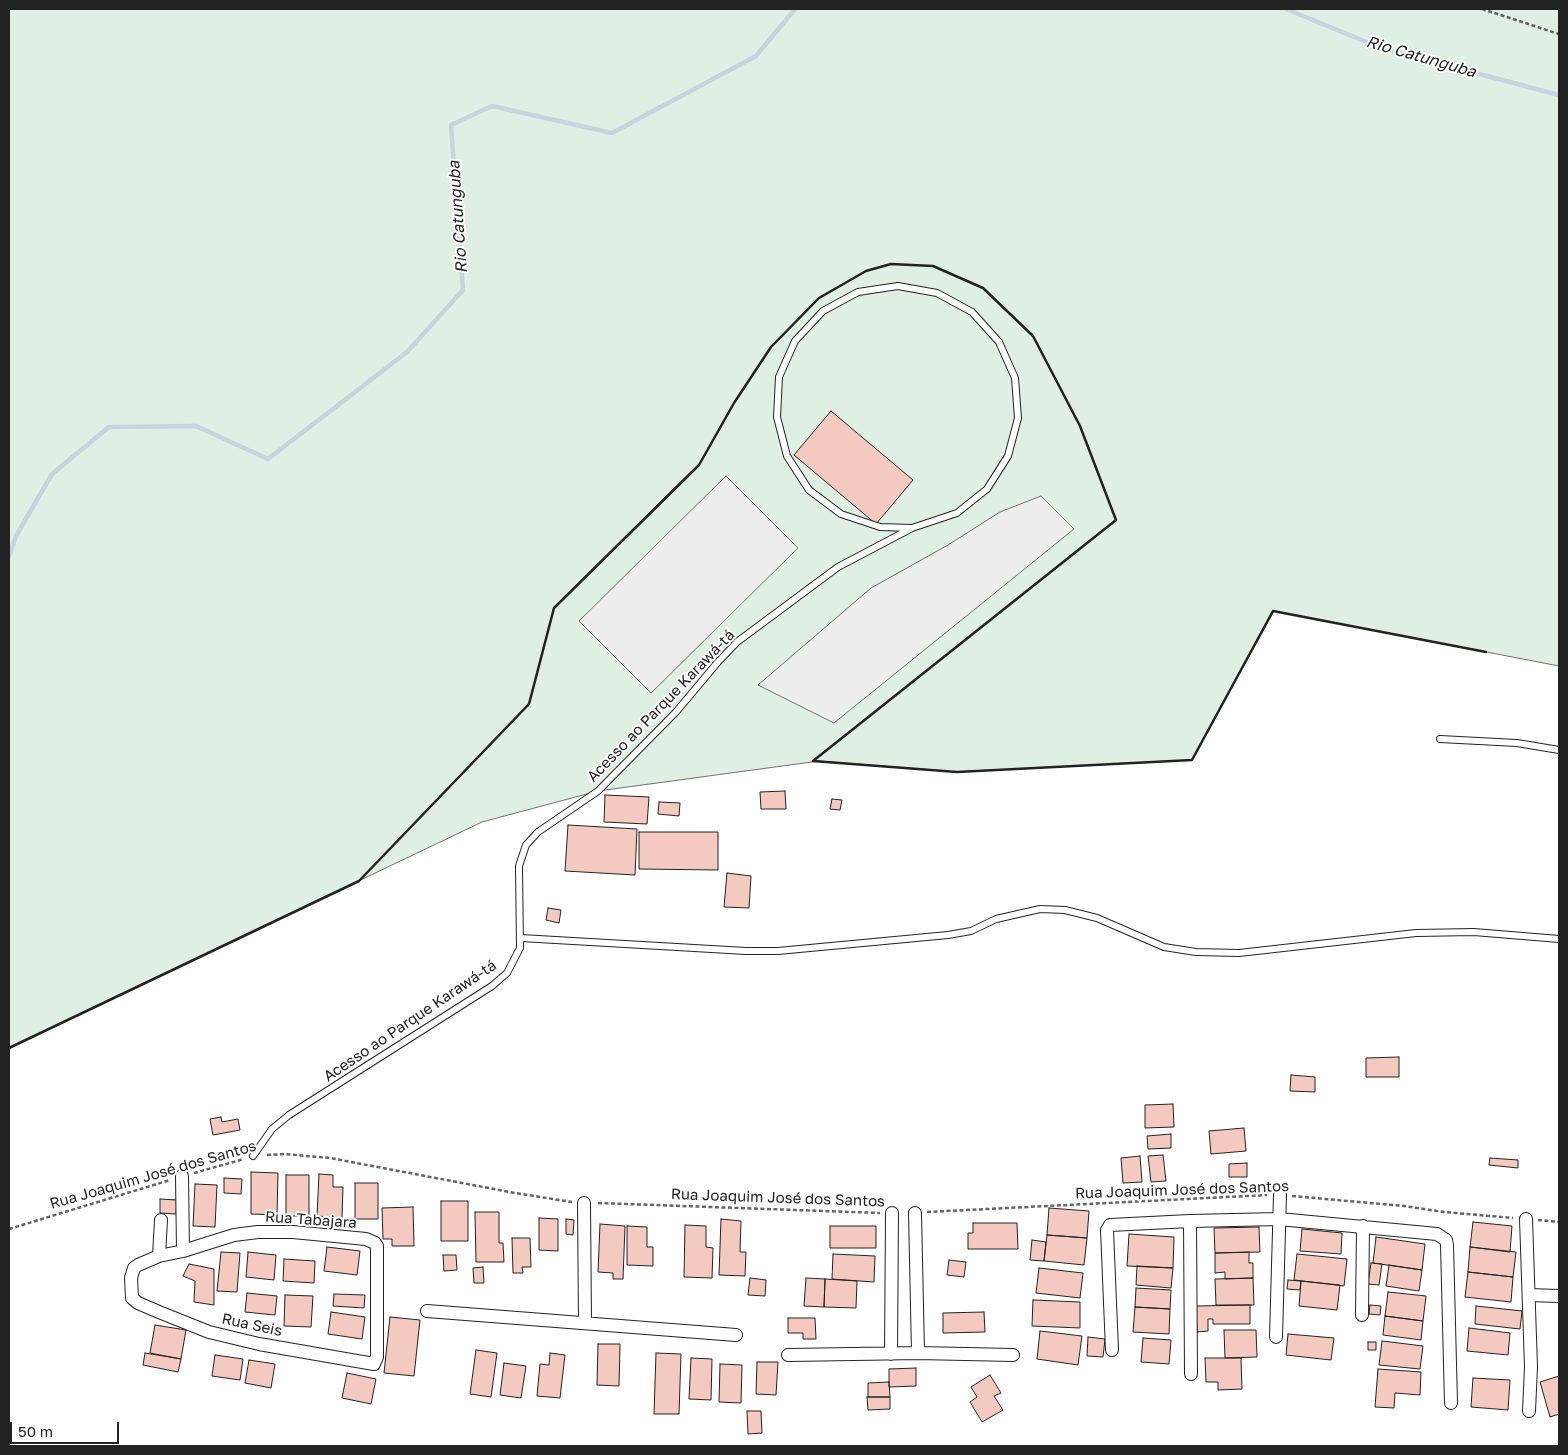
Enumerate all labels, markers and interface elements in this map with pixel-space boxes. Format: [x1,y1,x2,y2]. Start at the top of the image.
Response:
water label: Rio Catunguba [1364,32,1478,82]
water label: Rio Catunguba [444,160,472,274]
street label: Acesso ao Parque Karawá-tá [584,626,738,786]
street label: Acesso ao Parque Karawá-tá [320,956,500,1086]
street label: Rua Joaquim José dos Santos [48,1137,258,1213]
street label: Rua Joaquim José dos Santos [1075,1177,1289,1203]
street label: Rua Joaquim José dos Santos [671,1185,885,1211]
street label: Rua Tabajara [264,1208,358,1232]
street label: Rua Seis [220,1310,284,1340]
scale bar [12,1412,121,1444]
text: 50 m [18,1422,53,1440]

